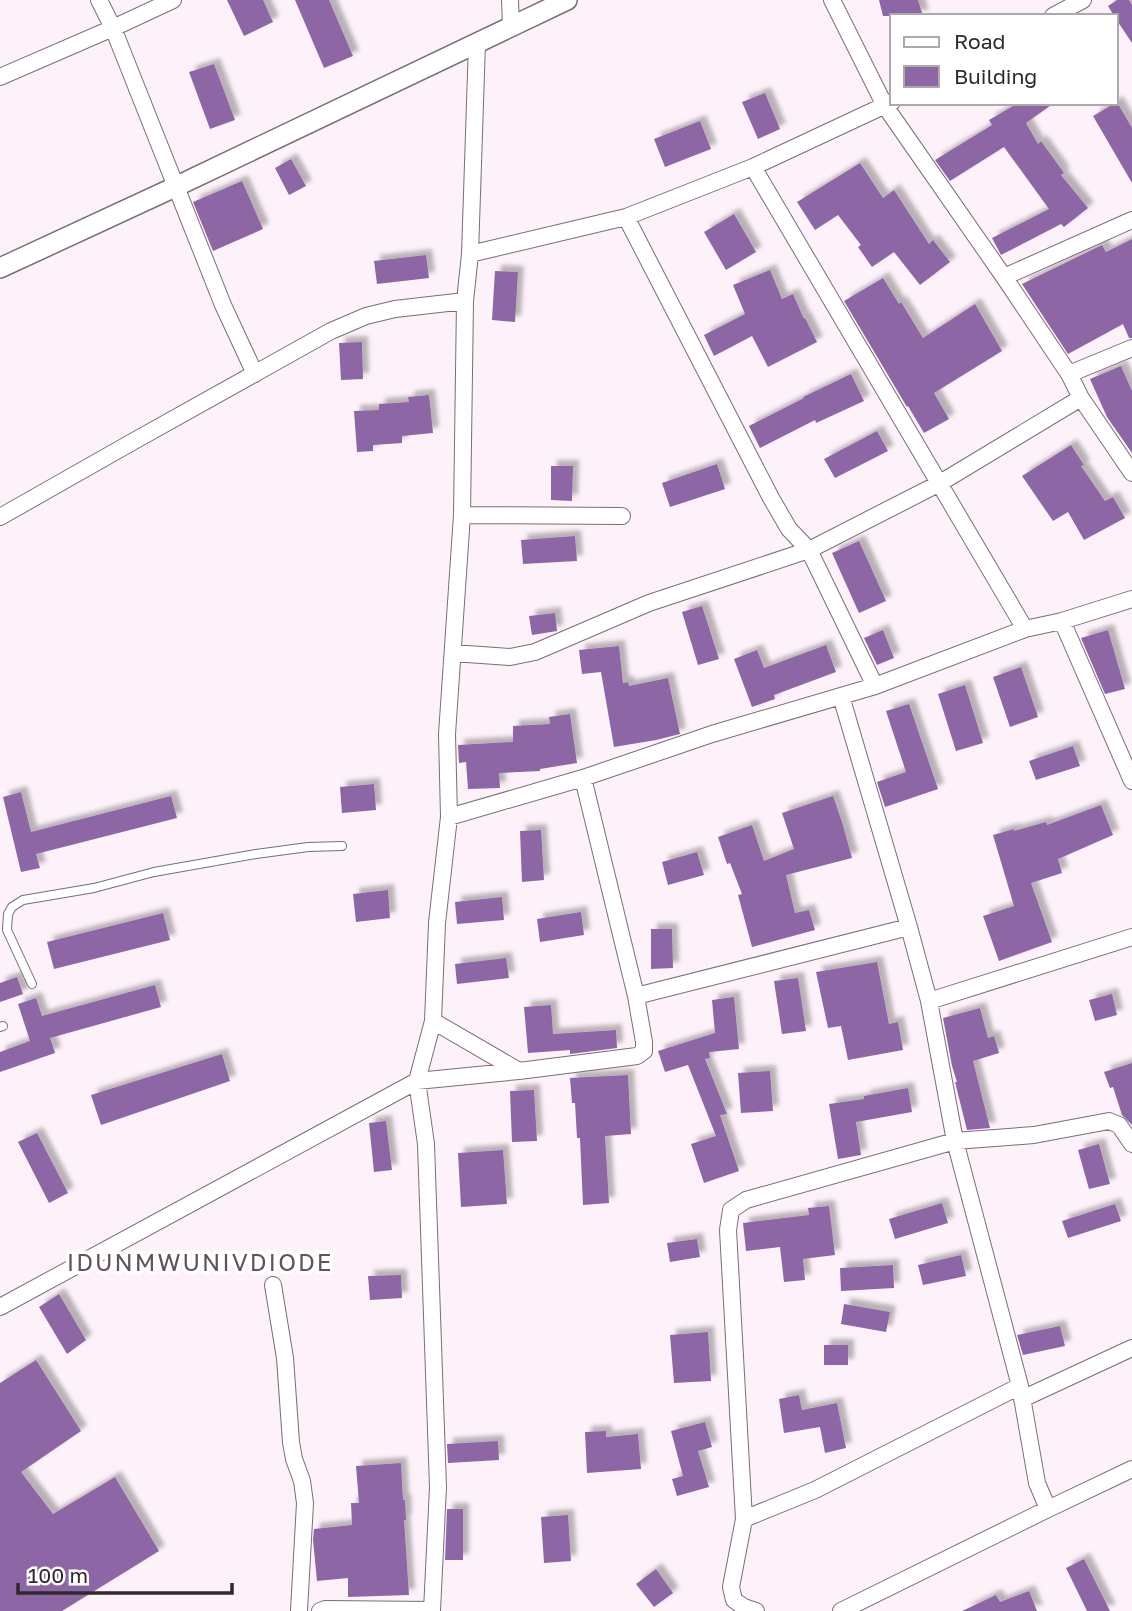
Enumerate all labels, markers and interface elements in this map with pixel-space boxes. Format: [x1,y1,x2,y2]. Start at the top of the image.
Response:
legend [890,14,1118,105]
text: Road [954,28,1005,54]
text: Building [954,63,1037,89]
district label: IDUNMWUNIVDIODE [67,1247,333,1276]
scale bar [18,1552,231,1596]
text: 100 m [28,1562,88,1588]

